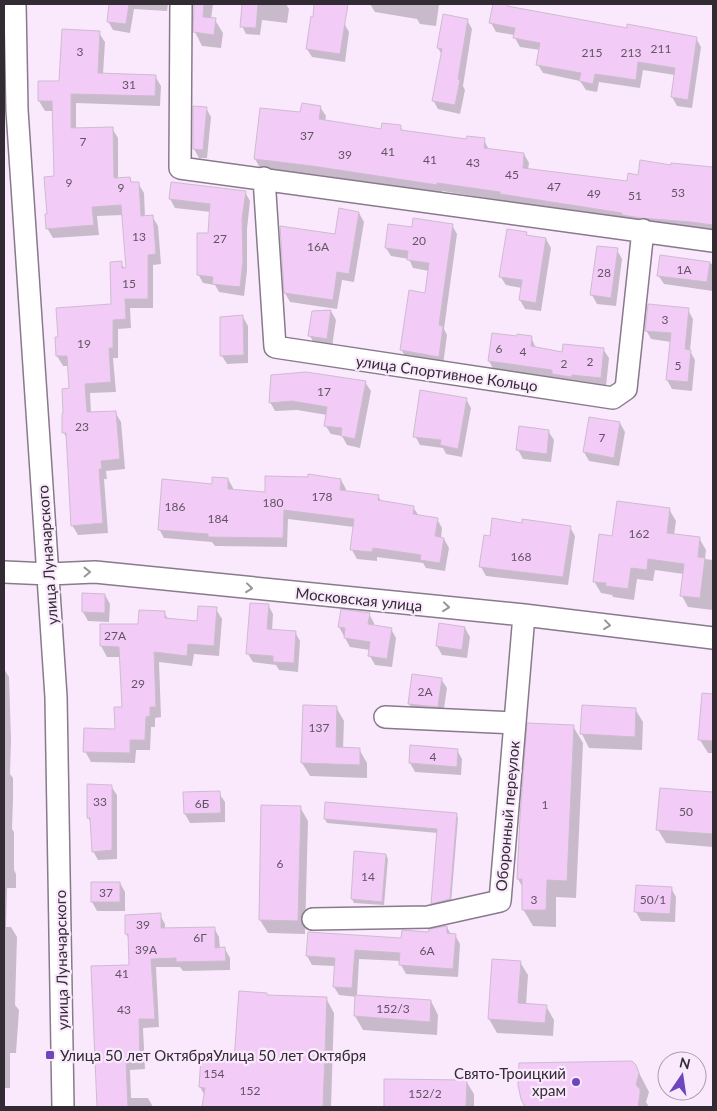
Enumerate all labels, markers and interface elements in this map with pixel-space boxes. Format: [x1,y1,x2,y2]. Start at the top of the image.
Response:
house number: 211 [651,41,671,56]
house number: 3 [77,44,84,59]
house number: 215 [582,45,602,60]
house number: 213 [621,45,641,60]
house number: 31 [122,77,136,92]
house number: 37 [300,128,314,143]
house number: 7 [80,134,87,149]
house number: 41 [381,144,395,159]
house number: 39 [338,147,352,162]
house number: 41 [423,152,437,167]
house number: 43 [466,155,480,170]
house number: 45 [505,167,519,182]
house number: 9 [66,175,73,190]
house number: 47 [547,179,561,194]
house number: 9 [118,180,125,195]
house number: 53 [671,185,685,200]
house number: 49 [587,186,601,201]
house number: 51 [628,188,642,203]
house number: 13 [132,229,146,244]
house number: 27 [213,231,227,246]
house number: 20 [412,233,426,248]
house number: 16А [307,239,330,254]
house number: 1А [676,262,692,277]
house number: 28 [597,265,611,280]
house number: 15 [122,276,136,291]
house number: 3 [662,312,669,327]
house number: 19 [77,336,91,351]
house number: 6 [496,341,503,356]
house number: 4 [520,344,527,359]
street label: улица Спортивное Кольцо [355,351,539,395]
house number: 2 [587,354,594,369]
house number: 2 [561,356,568,371]
house number: 5 [675,358,682,373]
house number: 17 [317,384,331,399]
house number: 23 [75,419,89,434]
house number: 7 [599,430,606,445]
street label: улица Луначарского [33,484,61,626]
house number: 178 [312,489,332,504]
house number: 180 [263,495,283,510]
house number: 186 [165,499,185,514]
house number: 184 [208,511,228,526]
house number: 162 [629,526,649,541]
house number: 168 [511,549,531,564]
one-way arrow [84,567,92,578]
one-way arrow [245,582,253,593]
street label: Московская улица [295,583,423,615]
one-way arrow [442,602,450,613]
one-way arrow [603,620,611,630]
house number: 27А [104,628,127,643]
house number: 29 [131,676,145,691]
house number: 2А [417,684,433,699]
house number: 137 [309,720,329,735]
street label: Оборонный переулок [491,740,523,892]
house number: 4 [430,749,437,764]
house number: 33 [93,794,107,809]
house number: 6Б [195,796,209,811]
house number: 1 [542,797,549,812]
house number: 50 [679,804,693,819]
house number: 6 [277,856,284,871]
house number: 14 [361,869,375,884]
house number: 37 [99,885,113,900]
street label: улица Луначарского [51,890,71,1030]
house number: 3 [531,892,538,907]
house number: 50/1 [640,892,666,907]
house number: 39 [136,917,150,932]
house number: 6Г [193,930,207,945]
house number: 39А [135,942,158,957]
house number: 6А [419,943,435,958]
house number: 41 [115,966,129,981]
house number: 152/3 [376,1001,410,1016]
house number: 43 [117,1002,131,1017]
place label: Улица 50 лет ОктябряУлица 50 лет Октября [60,1046,366,1064]
marker: Улица 50 лет ОктябряУлица 50 лет Октября [44,1049,56,1061]
north arrow [657,1051,707,1101]
text: N [678,1053,692,1072]
place label: Свято-Троицкий храм [454,1064,566,1099]
house number: 154 [204,1066,224,1081]
marker: Свято-Троицкий храм [570,1076,582,1088]
house number: 152 [240,1083,260,1098]
house number: 152/2 [408,1086,442,1101]

